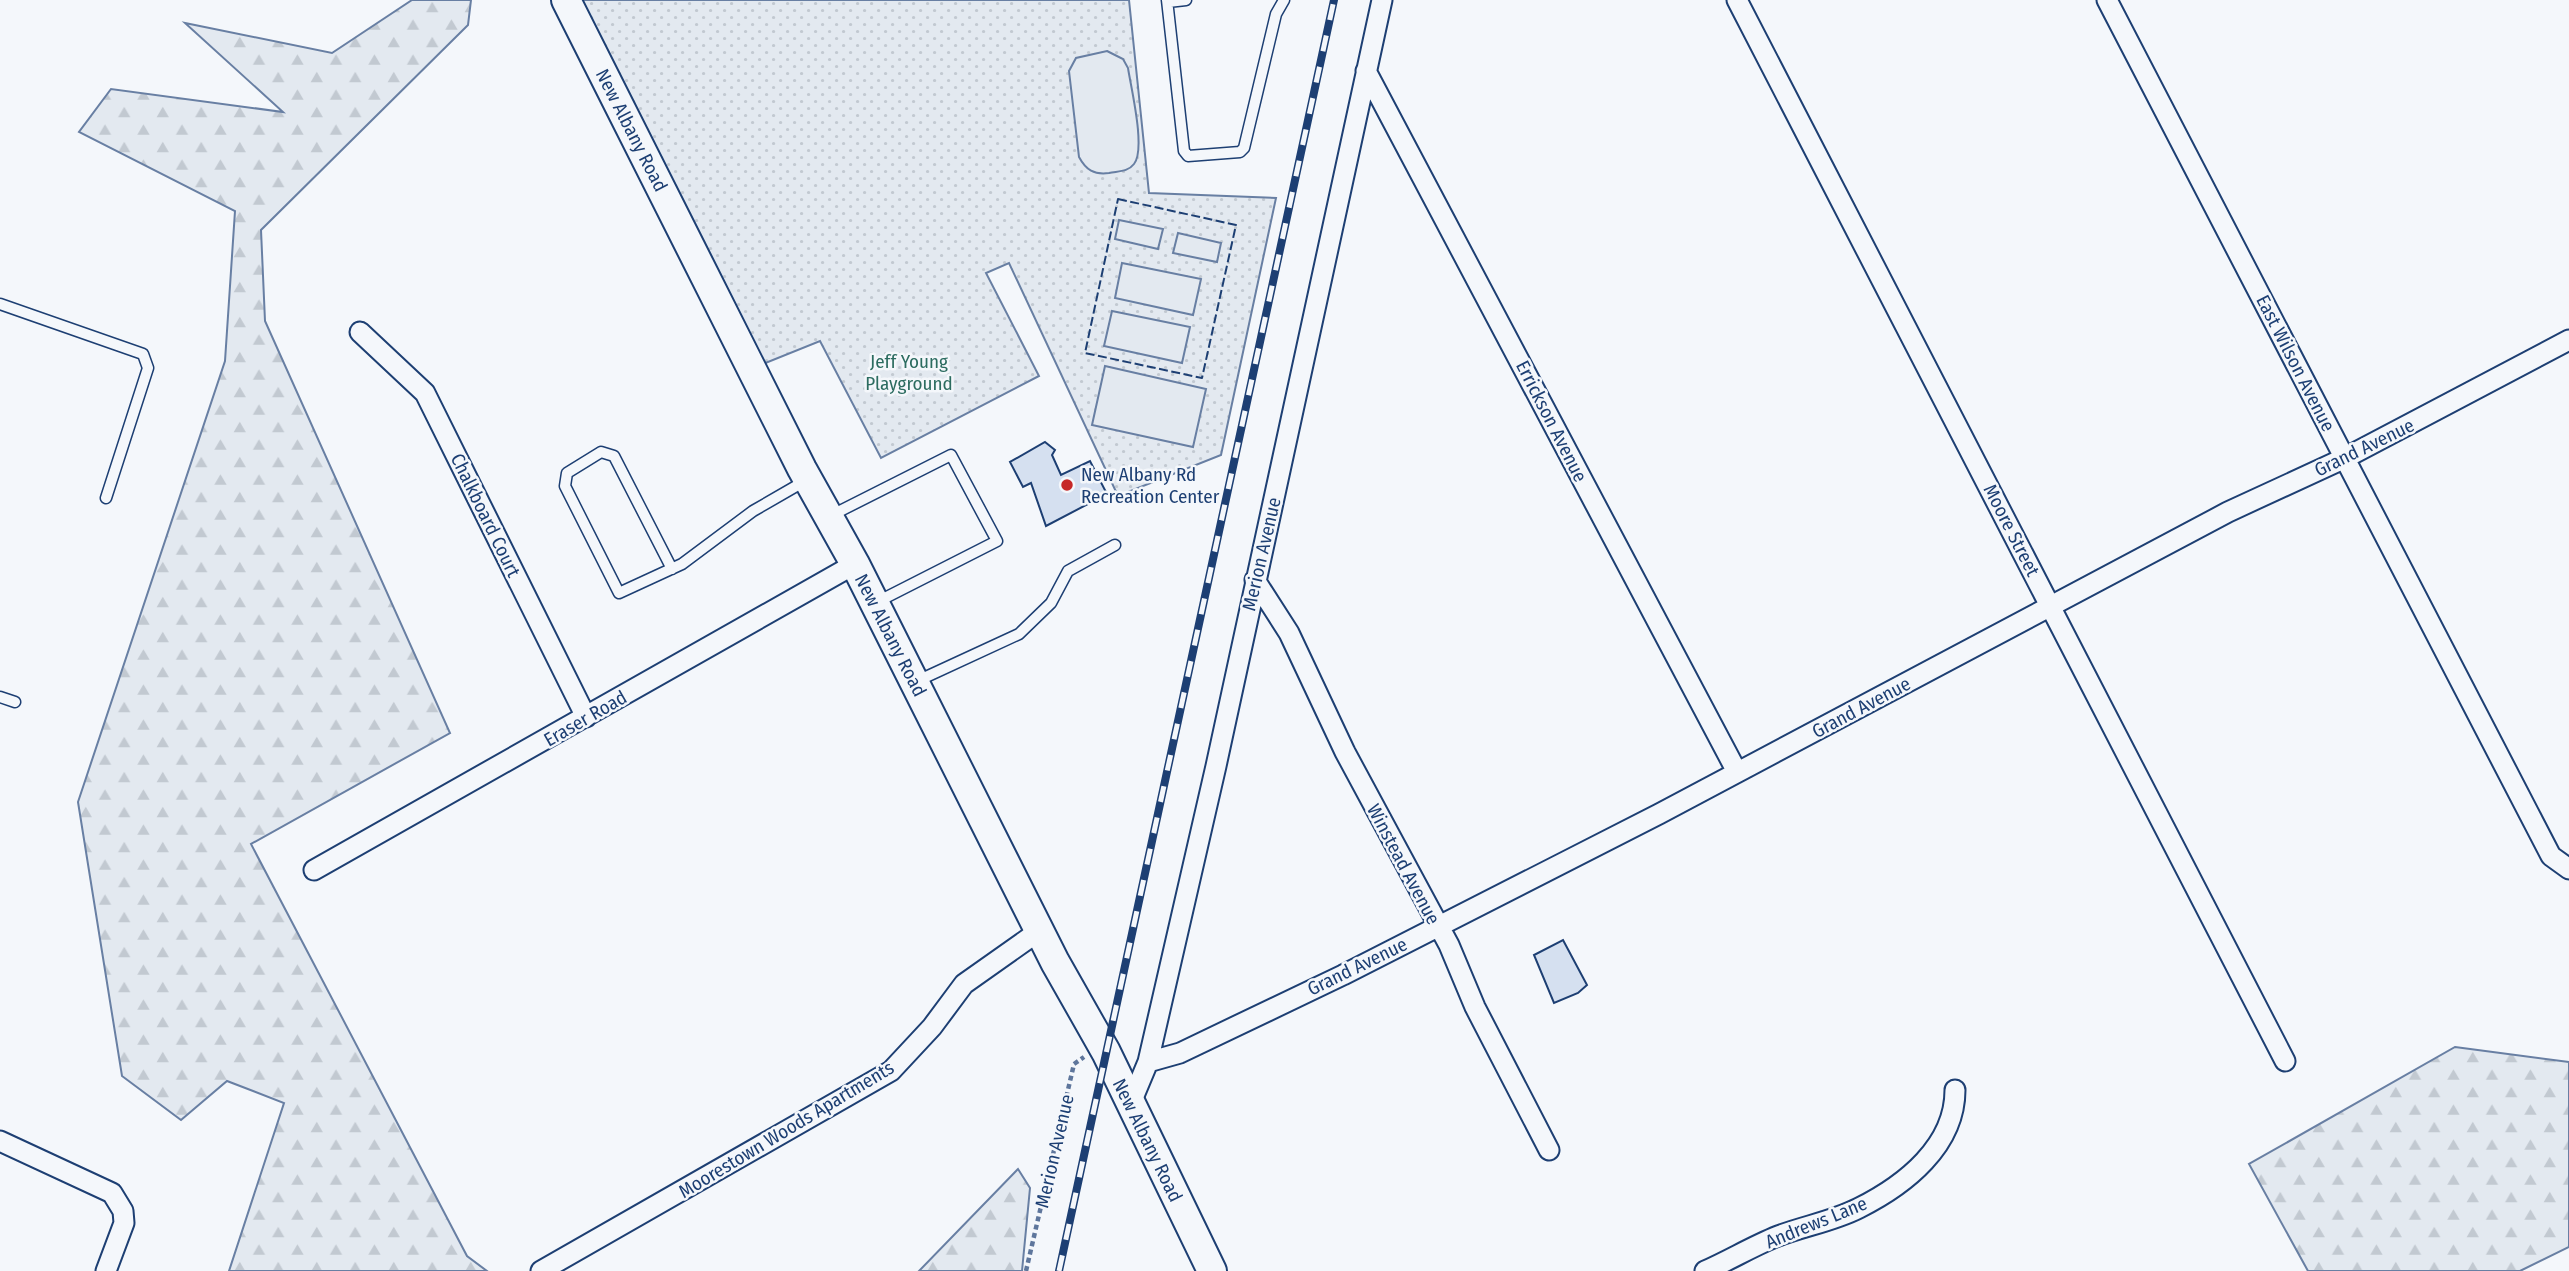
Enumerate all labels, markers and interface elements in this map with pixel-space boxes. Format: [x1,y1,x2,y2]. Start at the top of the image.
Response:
street label: New Albany Road [591,65,672,195]
street label: East Wilson Avenue [2251,291,2340,435]
park label: Jeff Young Playground [865,350,953,395]
street label: Errickson Avenue [1511,357,1592,486]
street label: Grand Avenue [2311,413,2418,481]
street label: Chalkboard Court [446,450,526,581]
place label: New Albany Rd Recreation Center [1081,463,1220,508]
marker: New Albany Rd Recreation Center [1059,477,1075,493]
street label: Moore Street [1979,480,2045,581]
street label: Merion Avenue [1237,495,1286,613]
street label: New Albany Road [850,570,931,700]
street label: Grand Avenue [1808,672,1914,743]
street label: Eraser Road [540,685,631,751]
street label: Winstead Avenue [1362,800,1445,929]
street label: Grand Avenue [1304,932,1411,1000]
street label: Moorestown Woods Apartments [674,1056,898,1203]
street label: New Albany Road [1108,1075,1187,1206]
street label: Merion Avenue [1030,1092,1079,1210]
street label: Andrews Lane [1762,1192,1870,1253]

